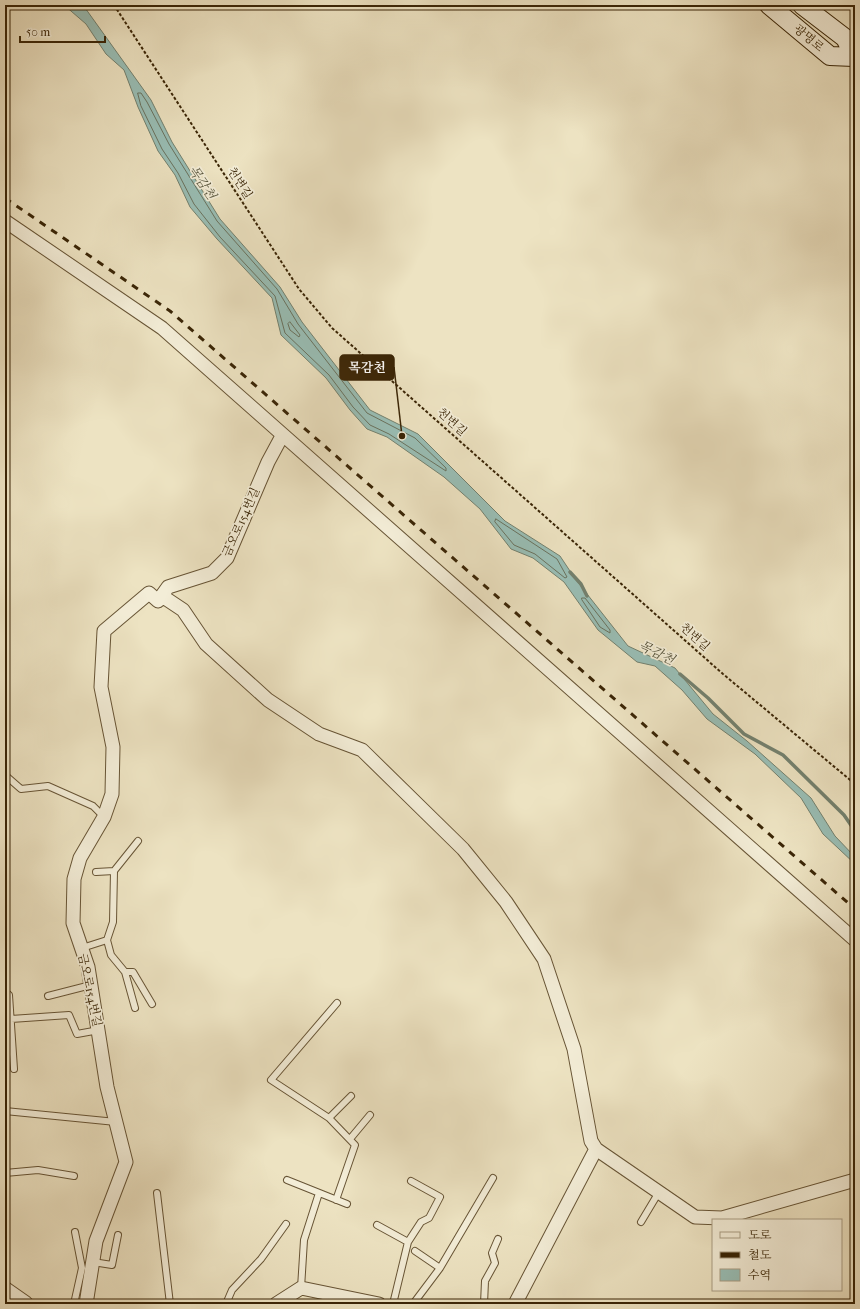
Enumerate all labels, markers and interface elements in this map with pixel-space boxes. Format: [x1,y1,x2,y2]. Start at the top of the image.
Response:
scale bar [20,18,105,44]
street label: 광명로 [791,21,827,55]
text: 50 m [26,25,50,39]
water label: 목감천 [186,162,220,203]
street label: 천변길 [225,165,255,201]
callout: 목감천 [340,355,394,380]
text: 목감천 [348,360,386,375]
street label: 천변길 [434,405,470,439]
street label: 금오로154번길 [219,485,263,559]
street label: 천변길 [677,620,713,654]
water label: 목감천 [637,637,678,668]
street label: 금오로154번길 [75,952,105,1028]
legend [712,1219,842,1291]
text: 도로 [748,1228,772,1242]
text: 철도 [748,1248,772,1262]
text: 수역 [748,1268,771,1282]

